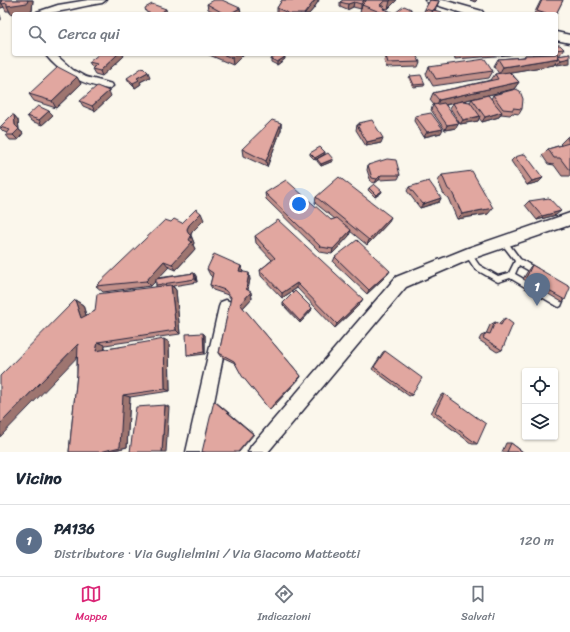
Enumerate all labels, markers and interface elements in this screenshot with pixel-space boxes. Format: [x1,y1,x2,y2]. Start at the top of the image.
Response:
search box [12,12,558,56]
text: Cerca qui [58,21,120,47]
icon: search [26,23,48,45]
your location [289,194,309,214]
pin: 1 [524,273,550,306]
map controls [522,368,558,440]
button: locate [522,368,558,404]
button: layers [522,404,558,440]
text: Vicino [16,463,62,493]
text: PA136 [54,516,95,542]
text: 1 [26,529,32,552]
text: 120 m [519,529,554,552]
text: Distributore · Via Guglielmini / Via Giacomo Matteotti [54,542,360,565]
tab: Mappa [75,583,107,626]
tab: Indicazioni [258,583,310,626]
tab: Salvati [461,583,495,626]

